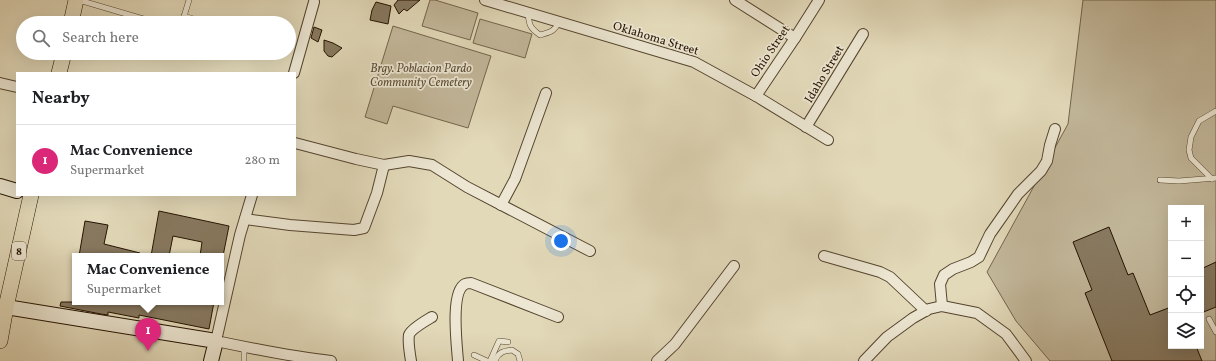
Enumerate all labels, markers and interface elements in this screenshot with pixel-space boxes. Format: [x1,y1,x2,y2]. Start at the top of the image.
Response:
search box [16,16,296,60]
street label: Oklahoma Street [611,18,701,60]
street label: Ohio Street [747,22,794,81]
icon: search [30,27,52,49]
text: Search here [62,28,139,49]
street label: Idaho Street [801,43,848,106]
park label: Brgy. Poblacion Pardo Community Cemetery [370,61,473,91]
text: Nearby [32,87,90,110]
text: Mac Convenience [70,141,193,162]
text: 1 [42,152,48,170]
text: 280 m [244,152,280,170]
text: Supermarket [70,162,145,180]
map controls [1168,205,1204,349]
button: + [1168,205,1204,241]
your location [551,231,571,251]
button: − [1168,241,1204,277]
road number: 8 [12,242,26,260]
popup [72,253,224,305]
text: Mac Convenience [87,260,209,281]
button: locate [1168,277,1204,313]
text: Supermarket [87,281,161,299]
button: layers [1168,313,1204,349]
pin: 1 [135,318,161,351]

